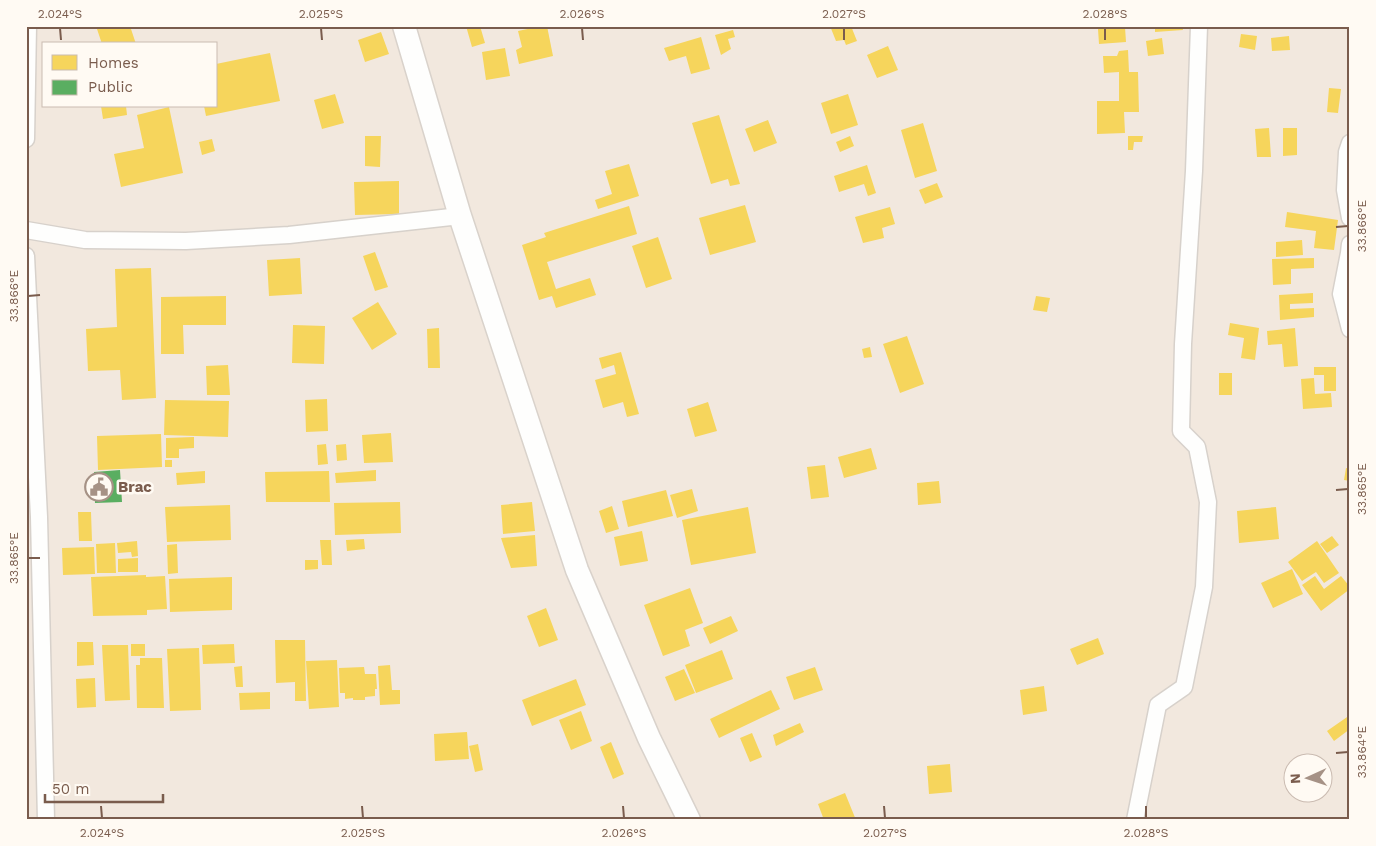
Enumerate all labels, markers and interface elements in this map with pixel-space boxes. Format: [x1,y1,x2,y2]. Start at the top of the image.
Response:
text: 2.024°S [38,7,82,21]
text: 2.025°S [299,7,343,21]
text: 2.026°S [560,7,604,21]
text: 2.027°S [822,7,866,21]
text: 2.028°S [1083,7,1127,21]
legend [42,42,218,108]
text: Homes [88,54,139,72]
text: Public [88,78,133,96]
text: 33.866°E [1355,199,1369,252]
text: 33.866°E [7,269,21,322]
text: 33.865°E [1355,463,1369,515]
public building icon: Brac [84,472,114,502]
place label: Brac [118,478,152,496]
text: 33.865°E [7,532,21,584]
text: 33.864°E [1355,725,1369,778]
north arrow [1284,754,1334,804]
scale bar [45,771,162,803]
text: N [1287,773,1303,784]
text: 50 m [52,780,89,798]
text: 2.024°S [80,826,124,840]
text: 2.025°S [341,826,385,840]
text: 2.026°S [602,826,646,840]
text: 2.027°S [863,826,907,840]
text: 2.028°S [1124,826,1168,840]

